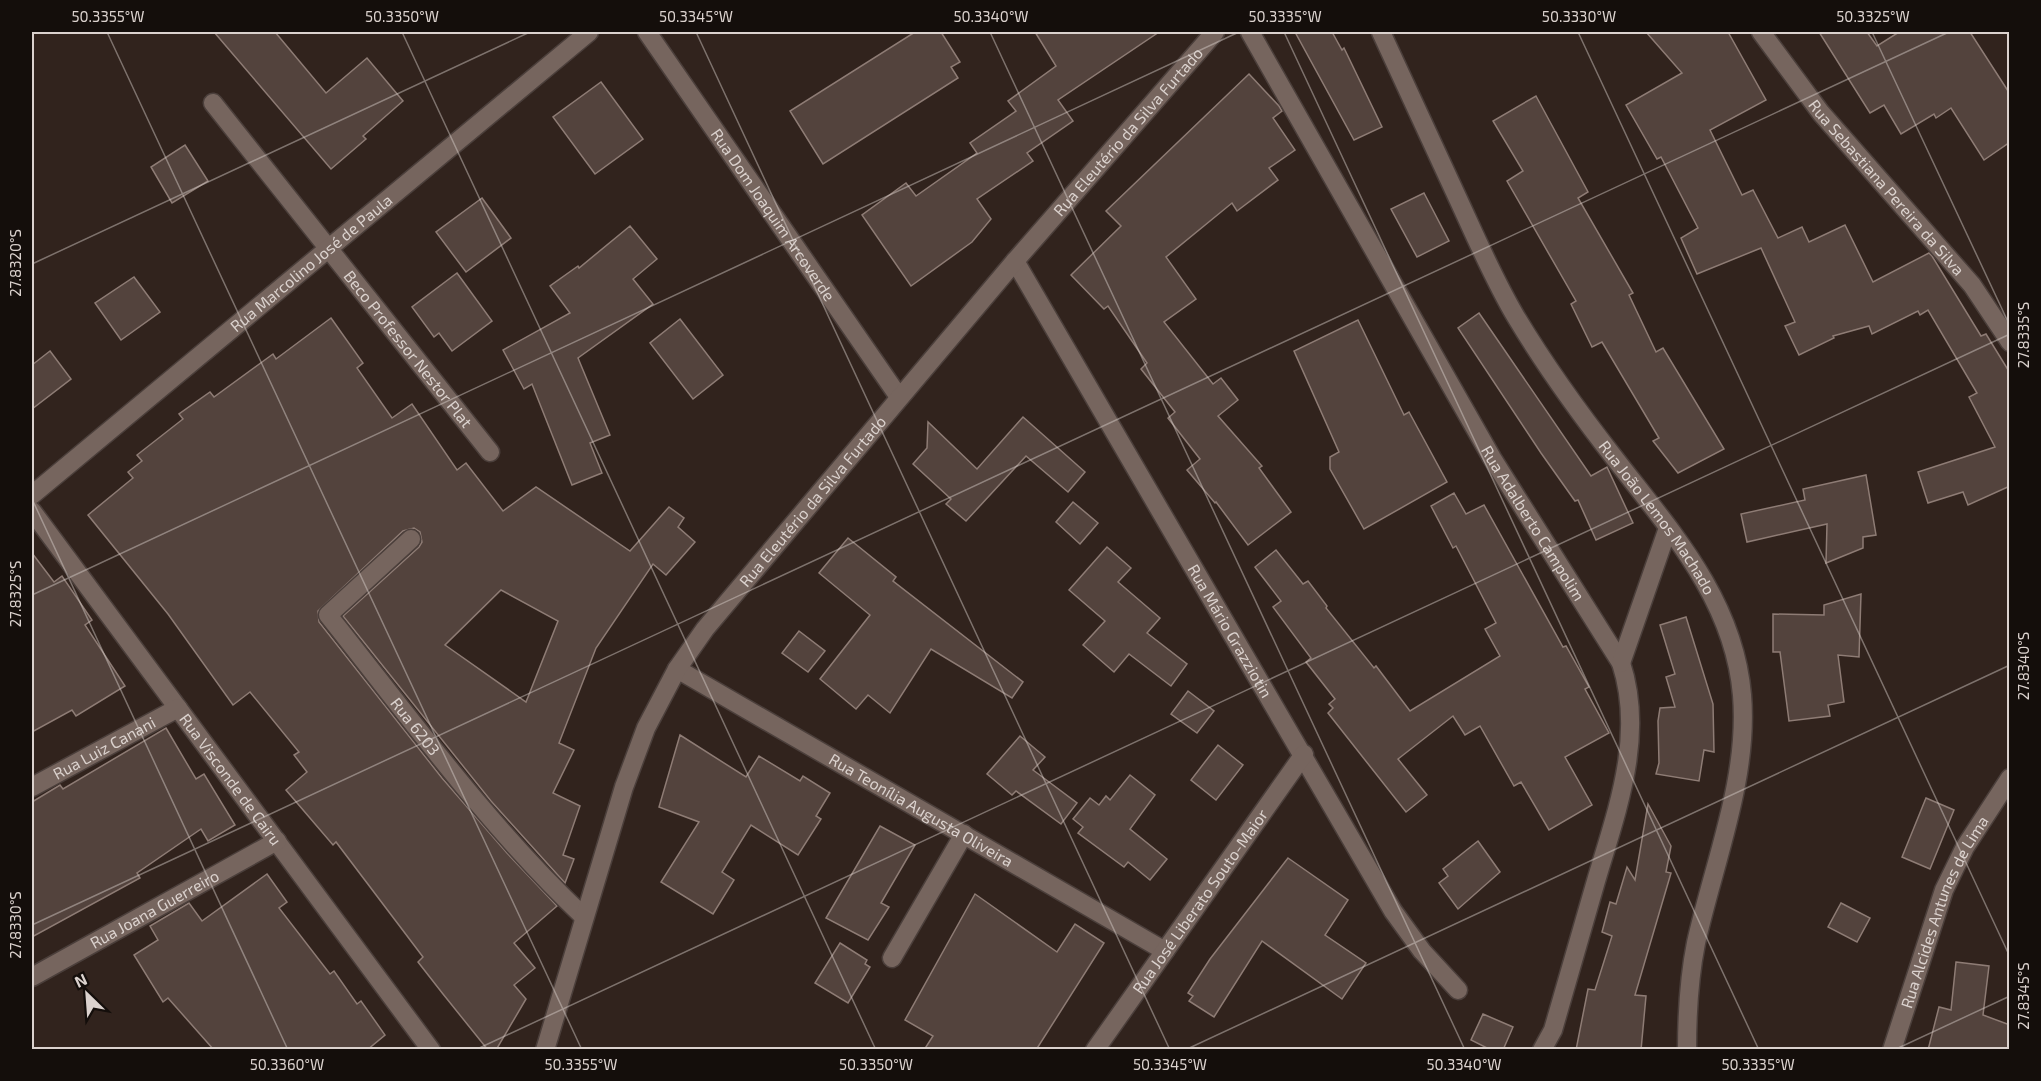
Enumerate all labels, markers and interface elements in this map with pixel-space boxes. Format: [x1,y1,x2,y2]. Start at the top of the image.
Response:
text: 50.3355°W [72,7,144,25]
text: 50.3350°W [365,7,439,25]
text: 50.3345°W [659,7,733,25]
text: 50.3340°W [953,7,1029,25]
text: 50.3335°W [1248,7,1322,25]
text: 50.3330°W [1542,7,1616,25]
text: 50.3325°W [1836,7,1910,25]
street label: Rua Eleutério da Silva Furtado [1049,43,1206,219]
street label: Rua Sebastiana Pereira da Silva [1805,95,1969,279]
street label: Rua Dom Joaquim Arcoverde [707,125,840,304]
street label: Rua Marcolino José de Paula [226,190,396,335]
text: 27.8320°S [6,229,24,297]
street label: Beco Professor Nestor Plat [340,266,477,431]
text: 27.8335°S [2014,302,2032,368]
street label: Rua Eleutério da Silva Furtado [735,412,889,590]
street label: Rua João Lemos Machado [1595,437,1720,598]
street label: Rua Adalberto Campolim [1478,442,1589,604]
text: 27.8325°S [6,561,24,627]
street label: Rua Mário Grazziotin [1184,561,1277,701]
text: 27.8340°S [2014,632,2032,700]
street label: Rua 6203 [387,693,444,759]
street label: Rua Visconde de Cairu [176,710,286,849]
street label: Rua Luiz Canani [49,712,158,783]
street label: Rua Teonília Augusta Oliveira [826,749,1017,870]
street label: Rua José Liberato Souto-Maior [1128,805,1272,997]
street label: Rua Alcides Antunes de Lima [1896,812,1992,1010]
street label: Rua Joana Guerreiro [86,865,222,952]
text: 27.8330°S [6,891,24,959]
text: 27.8345°S [2014,962,2032,1030]
north arrow [57,964,117,1024]
text: N [71,969,90,991]
text: 50.3360°W [250,1055,324,1073]
text: 50.3355°W [545,1055,617,1073]
text: 50.3350°W [839,1055,913,1073]
text: 50.3345°W [1133,1055,1207,1073]
text: 50.3340°W [1426,1055,1502,1073]
text: 50.3335°W [1721,1055,1795,1073]

